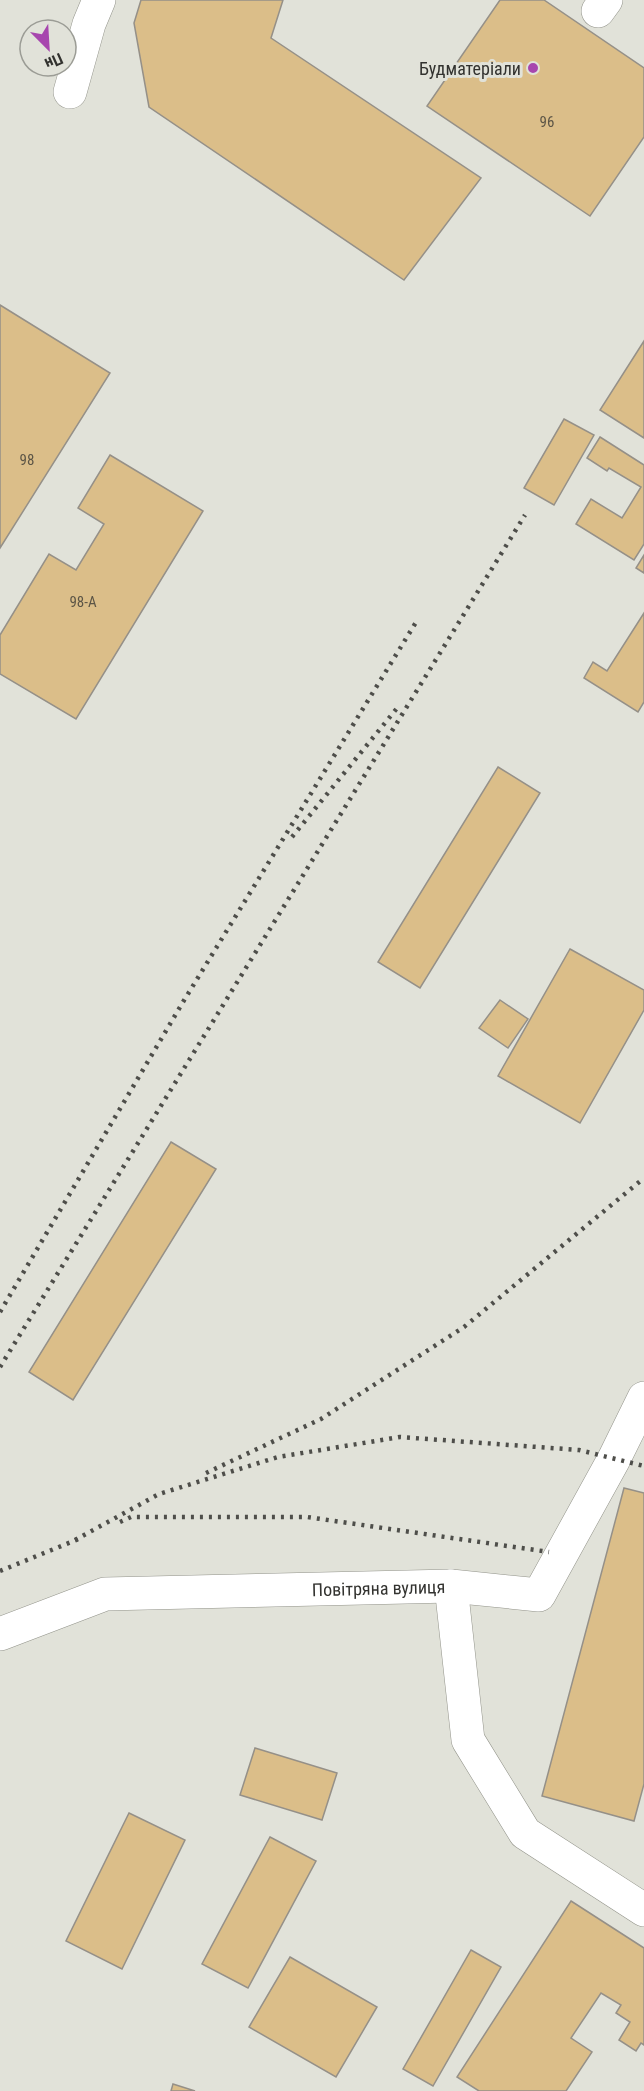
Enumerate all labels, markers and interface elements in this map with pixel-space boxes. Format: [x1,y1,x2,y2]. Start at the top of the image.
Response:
north arrow [18,18,78,78]
text: Пн [42,49,66,74]
place label: Будматеріали [419,58,521,79]
marker: Будматеріали [526,61,540,75]
house number: 96 [540,113,554,131]
house number: 98 [20,451,34,469]
house number: 98-А [69,593,97,611]
street label: Повітряна вулиця [312,1576,445,1600]

